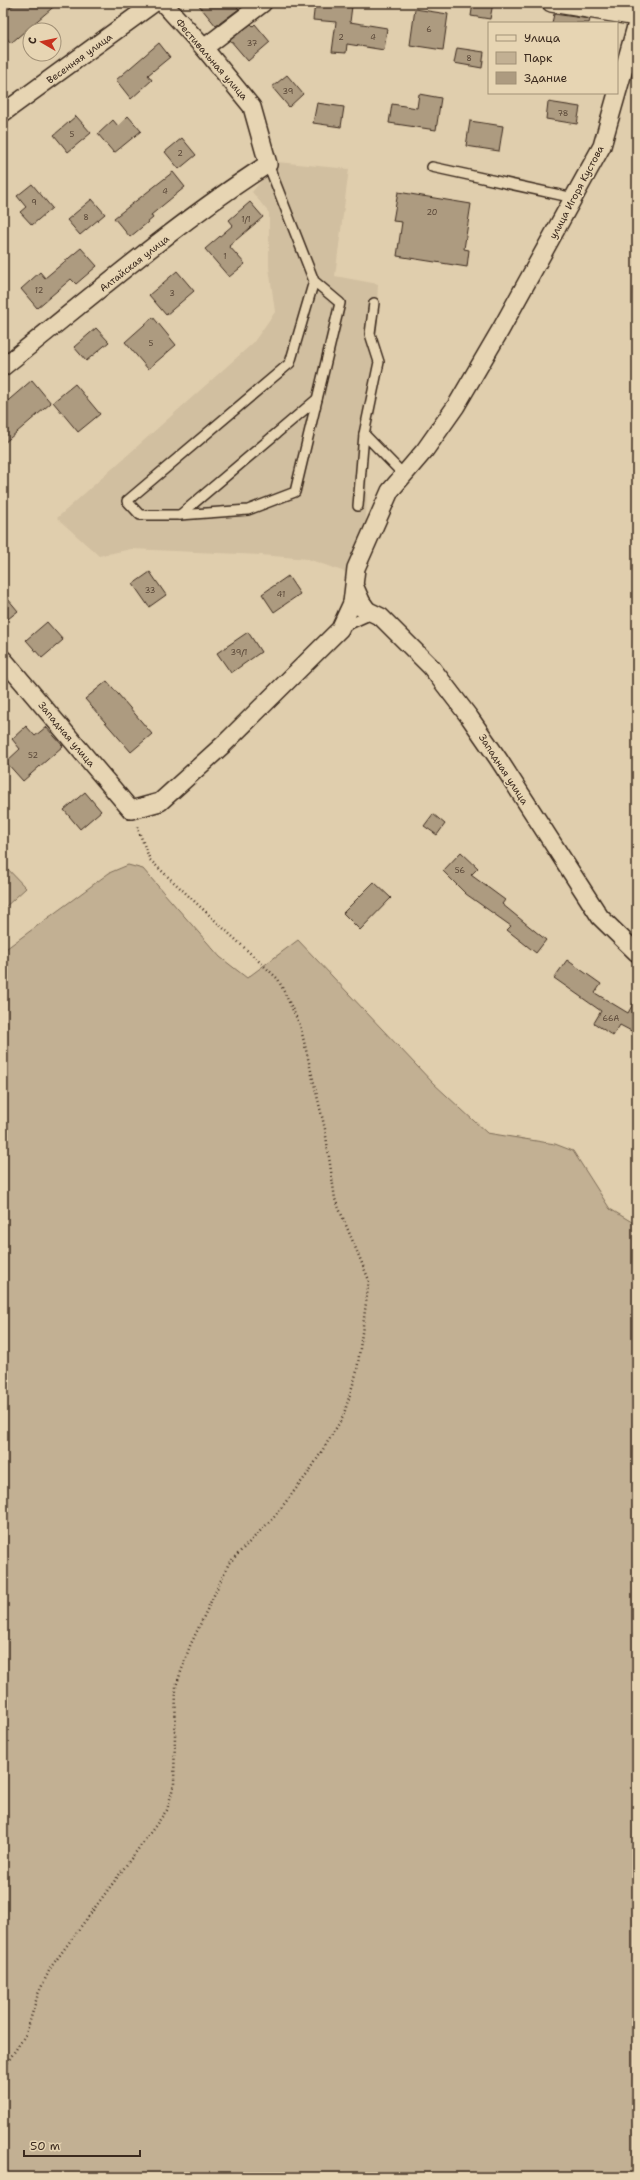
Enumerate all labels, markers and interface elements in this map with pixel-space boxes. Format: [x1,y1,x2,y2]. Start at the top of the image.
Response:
street label: Фестивальная улица [173,16,251,103]
north arrow [22,22,62,62]
legend [488,22,618,94]
house number: 6 [426,24,432,35]
street label: Весенняя улица [44,30,115,87]
text: Улица [524,30,561,46]
house number: 2 [338,32,344,43]
house number: 4 [370,32,376,43]
text: С [25,36,41,45]
house number: 37 [247,38,258,49]
text: Парк [524,50,553,66]
house number: 8 [466,53,472,64]
text: Здание [524,70,568,86]
house number: 39 [283,86,293,97]
house number: 78 [558,108,568,119]
house number: 5 [70,129,75,140]
street label: улица Игоря Кустова [546,143,607,241]
house number: 2 [177,148,183,159]
house number: 4 [162,186,168,197]
house number: 9 [31,197,37,208]
house number: 20 [427,207,437,218]
house number: 8 [83,212,89,223]
house number: 1/1 [241,214,251,225]
street label: Алтайская улица [97,232,172,295]
house number: 1 [223,251,227,262]
house number: 12 [35,285,44,296]
house number: 3 [169,288,175,299]
house number: 5 [149,338,154,349]
house number: 33 [145,585,155,596]
house number: 41 [277,589,285,600]
house number: 39/1 [231,647,247,658]
street label: Западная улица [35,699,98,770]
street label: Западная улица [476,731,532,808]
house number: 52 [28,750,38,761]
house number: 56 [455,865,466,876]
house number: 66А [603,1013,620,1024]
scale bar [24,2132,140,2158]
text: 50 m [30,2138,60,2154]

